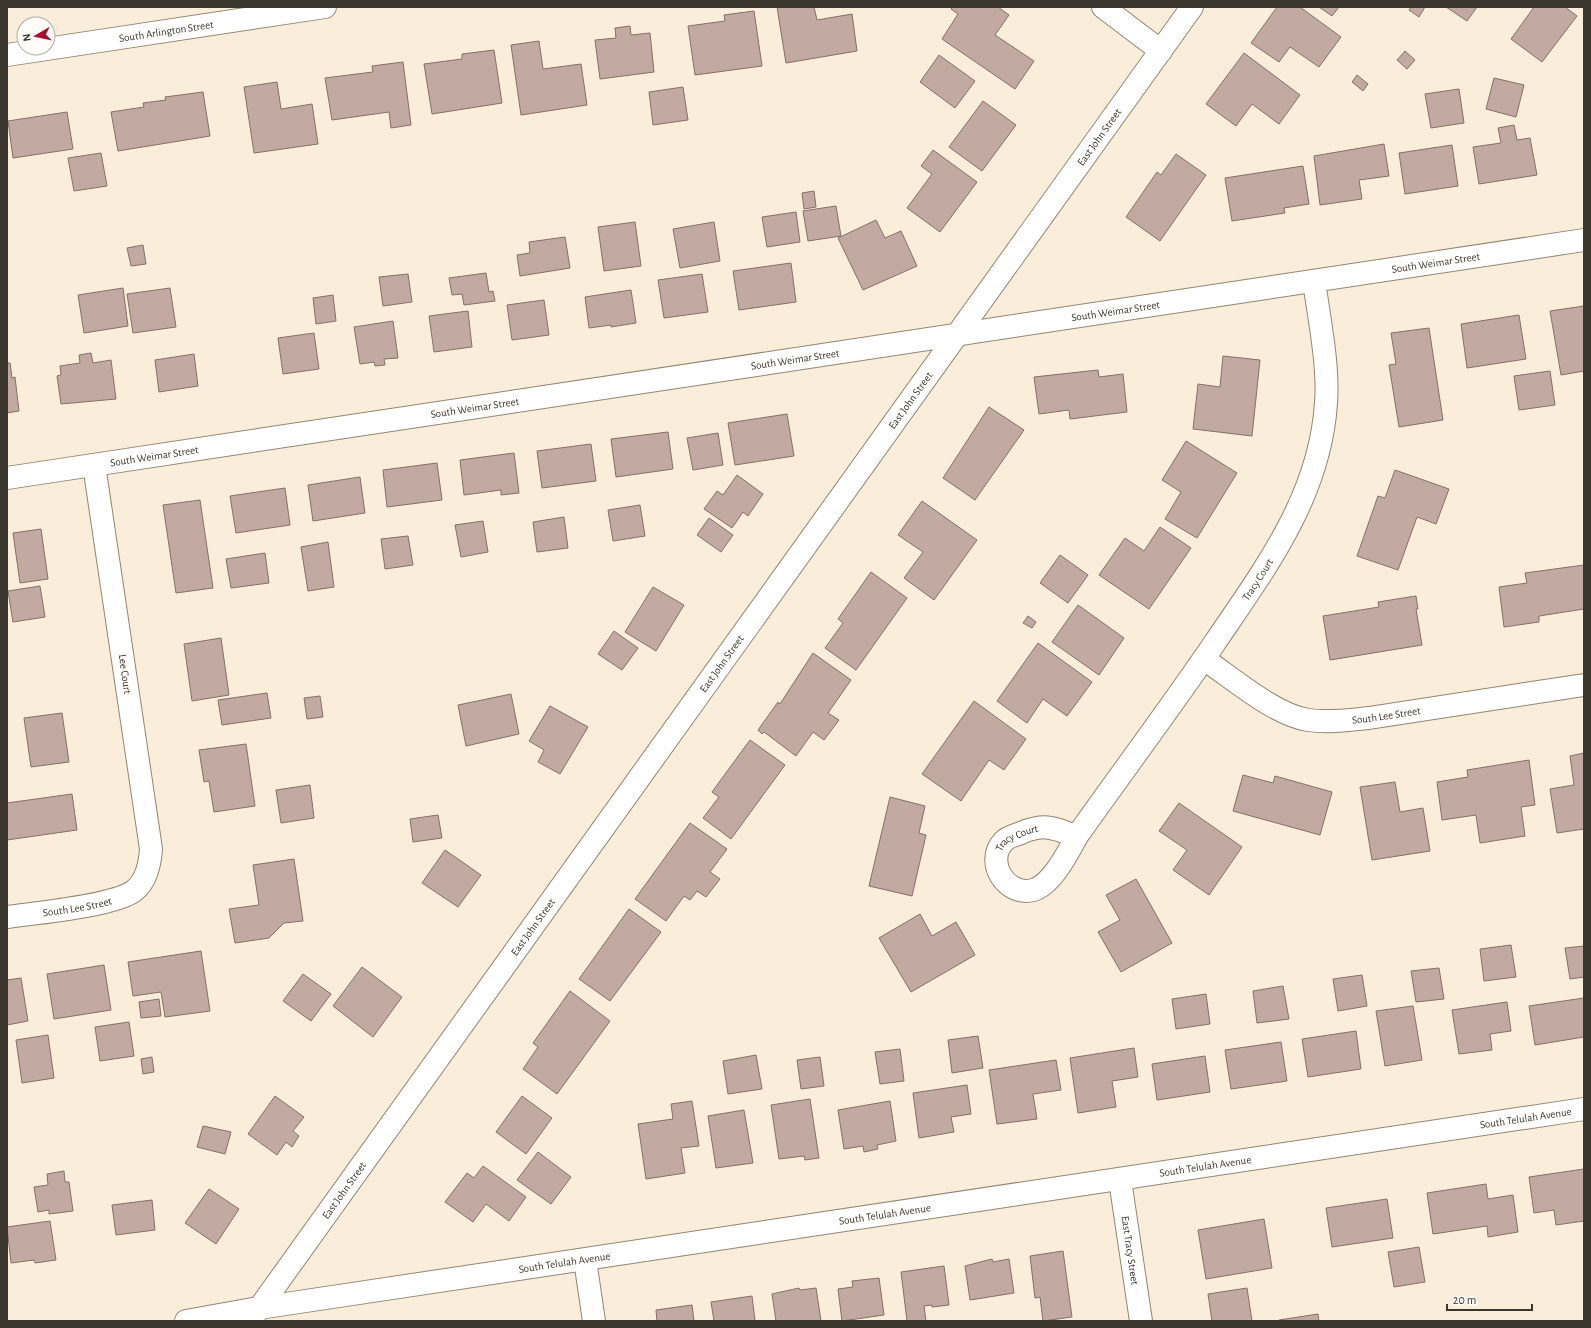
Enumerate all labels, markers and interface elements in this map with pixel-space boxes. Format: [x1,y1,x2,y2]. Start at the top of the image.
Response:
north arrow [16,16,56,56]
street label: South Arlington Street [118,18,215,44]
text: N [21,33,33,42]
street label: East John Street [1075,106,1123,167]
street label: South Weimar Street [1391,250,1481,274]
street label: South Weimar Street [1070,299,1161,323]
street label: South Weimar Street [750,347,841,371]
street label: East John Street [886,369,934,431]
street label: South Weimar Street [430,395,520,420]
street label: South Weimar Street [109,444,200,468]
street label: Tracy Court [1240,556,1275,602]
street label: East John Street [697,633,746,694]
street label: Lee Court [117,654,133,695]
street label: South Lee Street [1351,705,1422,725]
street label: Tracy Court [993,822,1039,853]
street label: South Lee Street [42,895,113,918]
street label: East John Street [509,896,557,957]
street label: South Telulah Avenue [1479,1105,1572,1130]
street label: South Telulah Avenue [1159,1154,1252,1178]
street label: East John Street [320,1159,368,1221]
street label: South Telulah Avenue [838,1202,931,1226]
street label: East Tracy Street [1120,1215,1141,1286]
street label: South Telulah Avenue [518,1250,611,1274]
scale bar [1447,1286,1532,1312]
text: 20 m [1453,1294,1476,1306]

